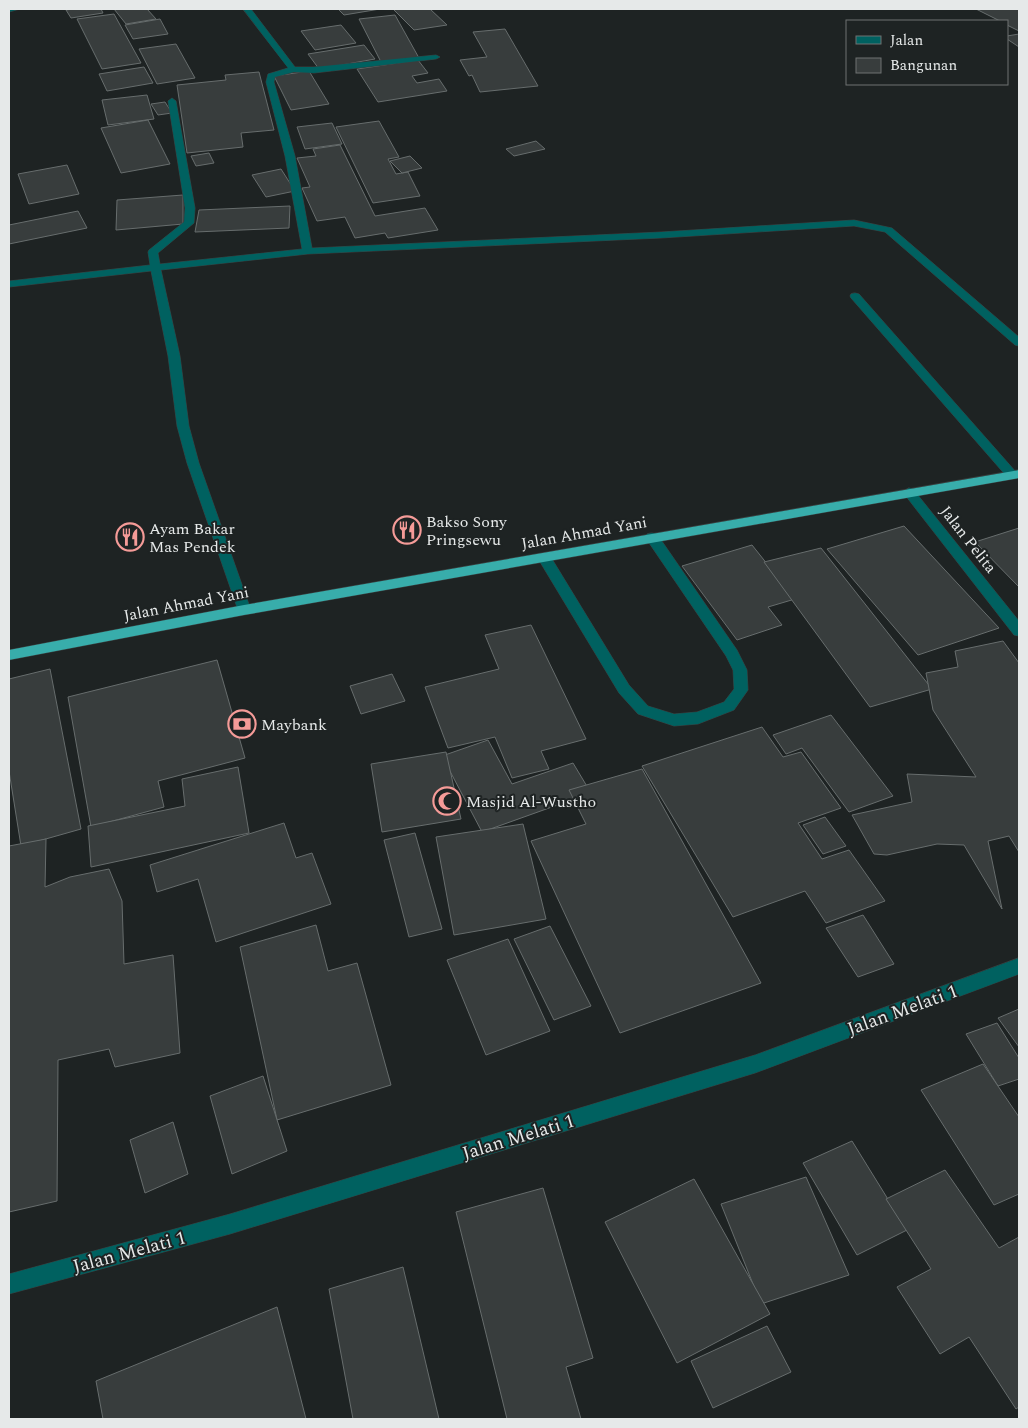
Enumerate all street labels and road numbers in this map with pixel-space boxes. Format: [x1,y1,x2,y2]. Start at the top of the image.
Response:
street label: Jalan Pelita [934,501,1002,579]
street label: Jalan Ahmad Yani [519,510,649,556]
street label: Jalan Ahmad Yani [121,580,251,628]
street label: Jalan Melati 1 [843,977,962,1044]
street label: Jalan Melati 1 [459,1107,578,1168]
street label: Jalan Melati 1 [70,1223,189,1281]

